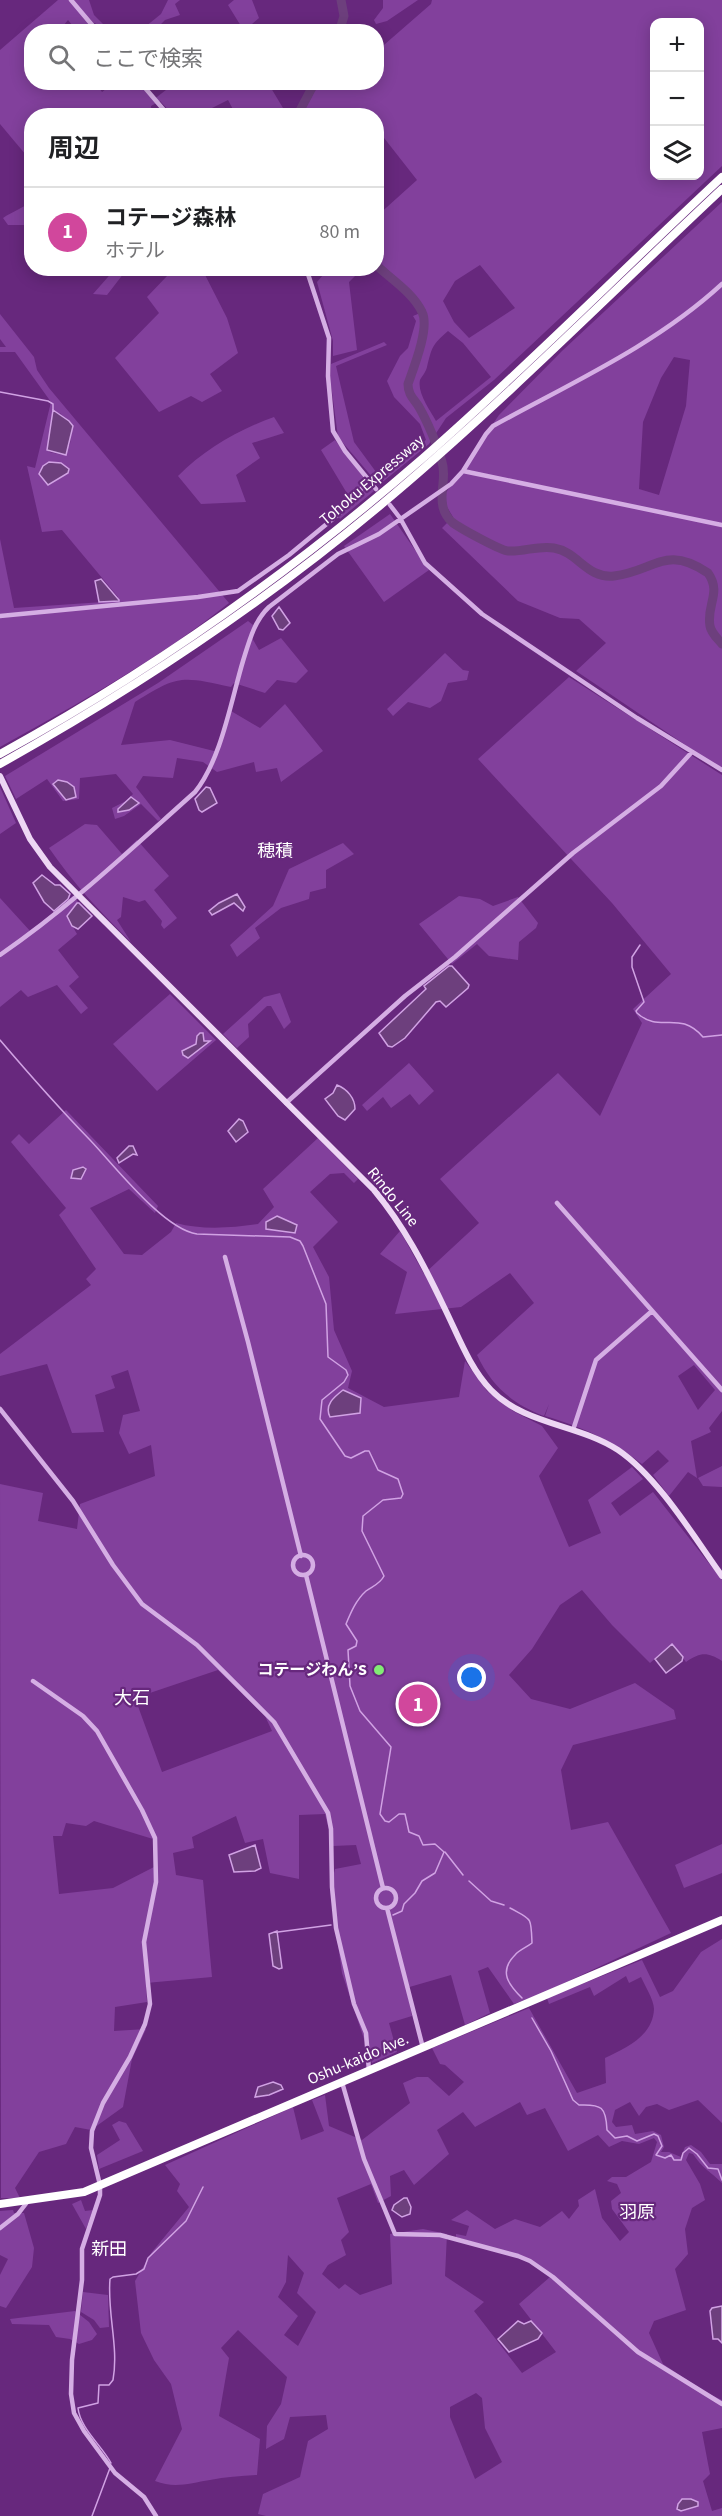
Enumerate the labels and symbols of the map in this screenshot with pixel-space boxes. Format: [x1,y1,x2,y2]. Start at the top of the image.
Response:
street label: Tohoku Expressway [315,429,430,530]
district label: 穂積 [257,839,293,864]
street label: Rindo Line [362,1163,424,1232]
place label: コテージわん’S [258,1659,367,1681]
marker: コテージわん’S [372,1663,386,1677]
your location [457,1663,486,1692]
pin: 1 [398,1682,438,1726]
district label: 大石 [114,1686,150,1711]
street label: Oshu-kaido Ave. [304,2028,412,2090]
district label: 羽原 [619,2200,655,2225]
district label: 新田 [91,2237,127,2262]

